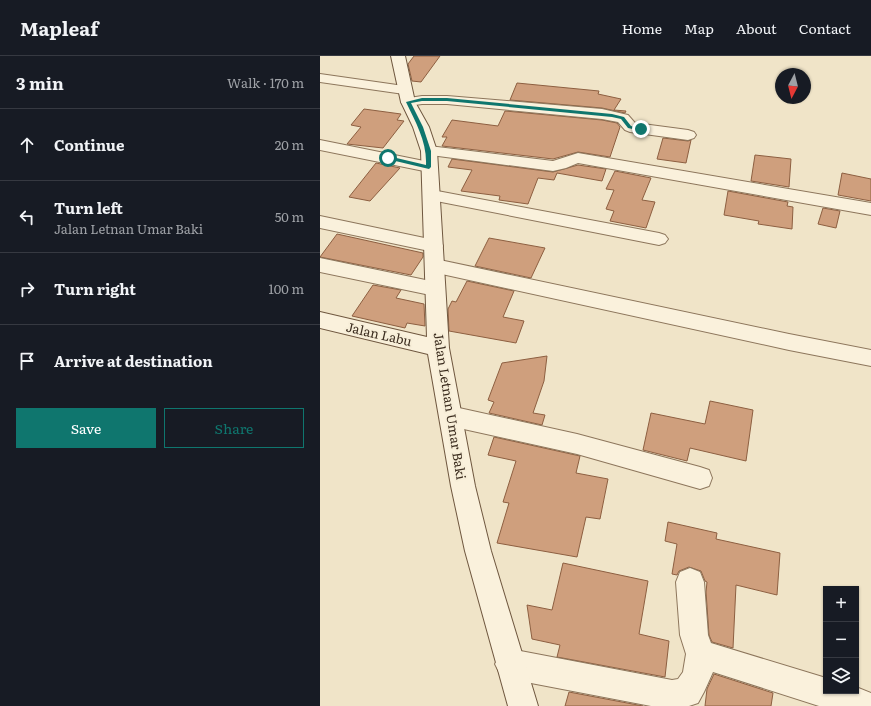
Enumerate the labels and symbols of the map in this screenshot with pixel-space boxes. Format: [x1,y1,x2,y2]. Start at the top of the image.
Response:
north arrow [775,68,811,104]
route end [632,120,650,138]
route start [379,149,397,167]
street label: Jalan Labu [344,317,414,350]
street label: Jalan Letnan Umar Baki [429,331,472,482]

